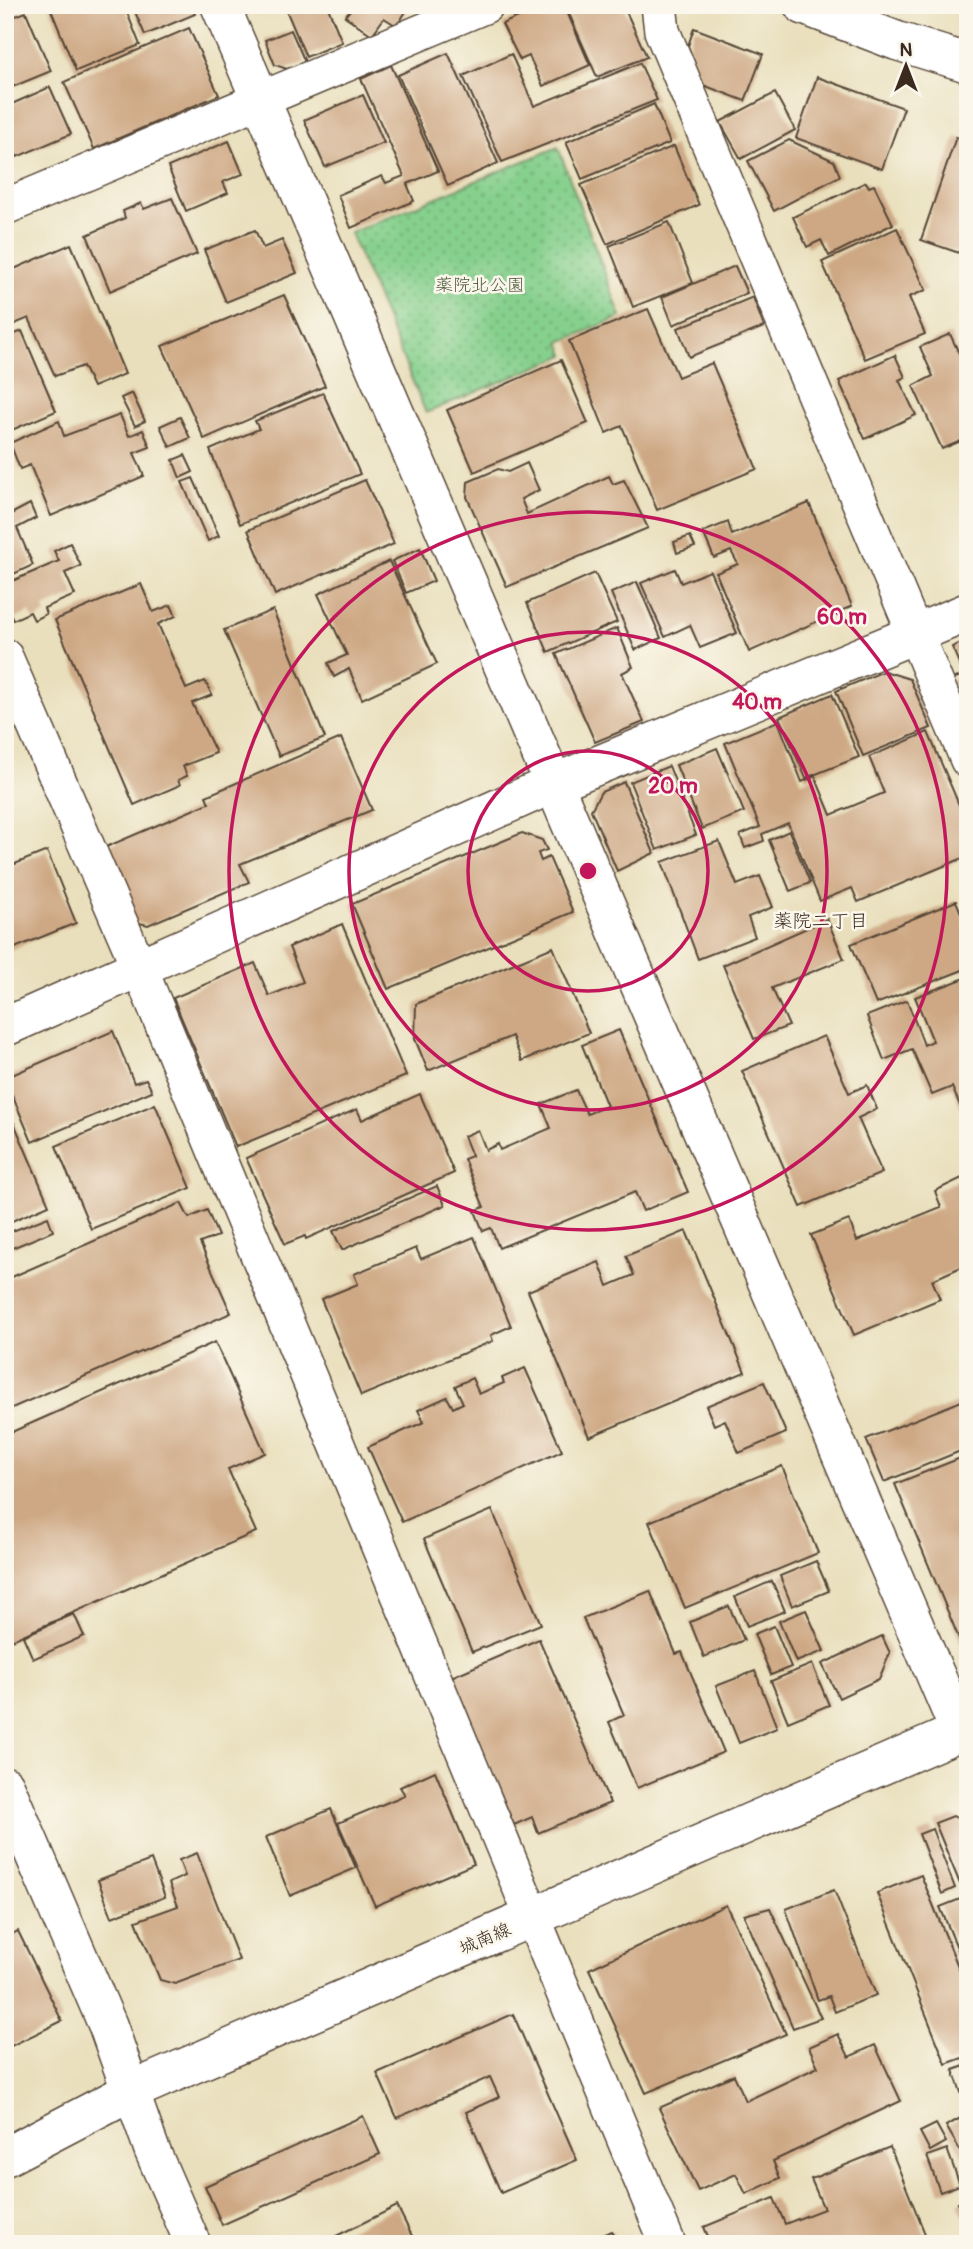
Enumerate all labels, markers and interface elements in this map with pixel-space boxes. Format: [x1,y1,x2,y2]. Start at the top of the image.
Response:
north arrow [872,32,942,102]
text: N [900,38,913,62]
park label: 薬院北公園 [435,274,525,297]
text: 60 m [817,604,867,631]
text: 40 m [732,689,782,716]
text: 20 m [648,773,698,800]
centre of rings [576,859,600,883]
district label: 薬院二丁目 [773,909,869,933]
street label: 城南線 [456,1918,514,1960]

